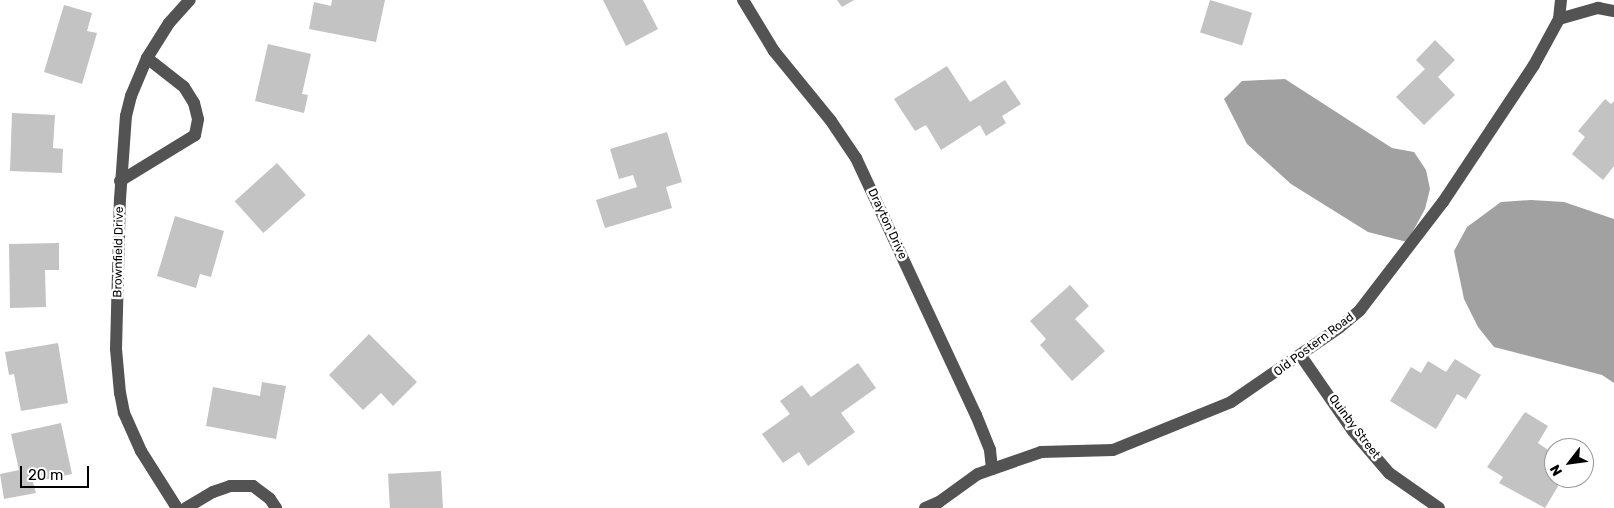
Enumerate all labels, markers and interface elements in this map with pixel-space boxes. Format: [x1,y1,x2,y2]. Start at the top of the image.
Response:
street label: Drayton Drive [864,186,910,262]
street label: Brownfield Drive [111,206,127,298]
street label: Old Postern Road [1271,310,1357,380]
street label: Quinby Street [1325,392,1383,462]
north arrow [1544,438,1594,488]
scale bar [22,456,91,488]
text: N [1547,462,1566,479]
text: 20 m [28,466,63,484]

